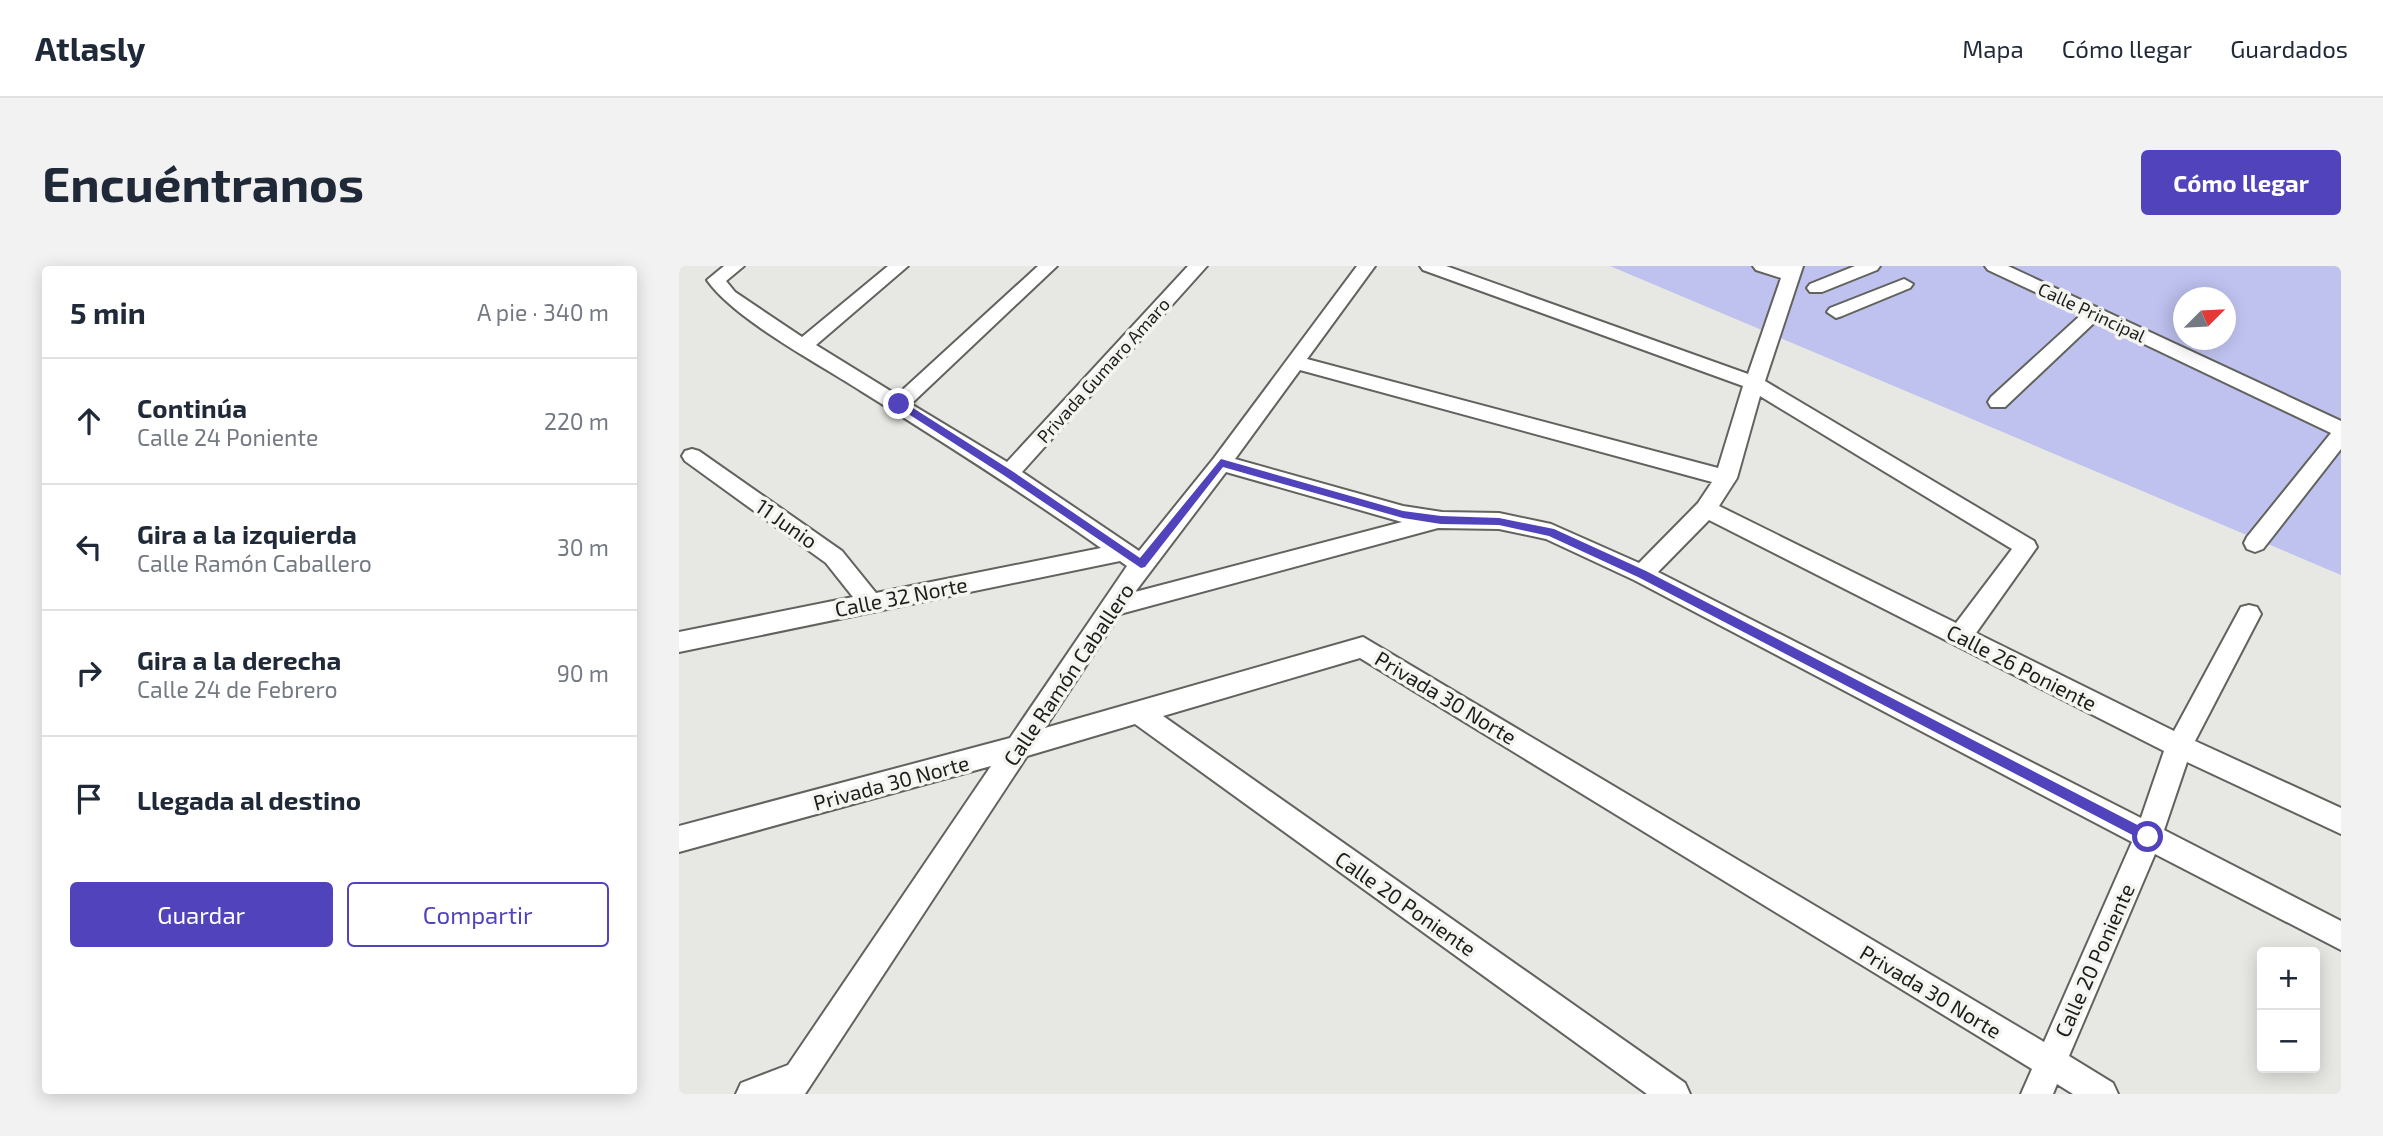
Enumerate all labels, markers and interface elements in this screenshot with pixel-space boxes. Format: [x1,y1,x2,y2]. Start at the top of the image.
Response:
text: Atlasly [35,28,145,68]
text: Mapa [1962,34,2024,63]
text: Cómo llegar [2062,34,2192,63]
text: Guardados [2230,34,2348,63]
button: Cómo llegar [2141,150,2341,215]
text: Encuéntranos [42,153,364,212]
street label: Calle Principal [2035,277,2150,347]
north arrow [2173,287,2236,350]
street label: Privada Gumaro Amaro [1032,293,1174,447]
text: 5 min [70,294,146,330]
text: A pie · 340 m [477,298,609,326]
route end [883,388,914,419]
text: Continúa [137,392,247,423]
icon: ahead [70,402,108,440]
text: 220 m [544,407,609,435]
text: Calle 24 Poniente [137,423,318,451]
street label: 11 Junio [751,493,823,553]
text: Gira a la izquierda [137,518,357,549]
icon: left [70,528,108,566]
text: 30 m [557,533,609,561]
text: Calle Ramón Caballero [137,549,372,577]
street label: Calle 32 Norte [833,571,969,621]
street label: Calle Ramón Caballero [998,578,1138,770]
street label: Calle 26 Poniente [1943,618,2101,716]
text: Gira a la derecha [137,644,341,675]
street label: Privada 30 Norte [1371,645,1521,749]
icon: right [70,654,108,692]
text: 90 m [557,659,609,687]
text: Calle 24 de Febrero [137,675,338,703]
street label: Privada 30 Norte [810,749,972,815]
icon: arrive [70,780,108,818]
text: Llegada al destino [137,784,361,815]
route start [2132,821,2163,852]
street label: Calle 20 Poniente [1331,845,1481,961]
street label: Calle 20 Poniente [2049,879,2139,1041]
button: Guardar [70,882,333,947]
button: Compartir [347,882,609,947]
street label: Privada 30 Norte [1856,939,2006,1043]
map controls [2257,947,2320,1073]
button: + [2257,947,2320,1010]
button: − [2257,1010,2320,1073]

